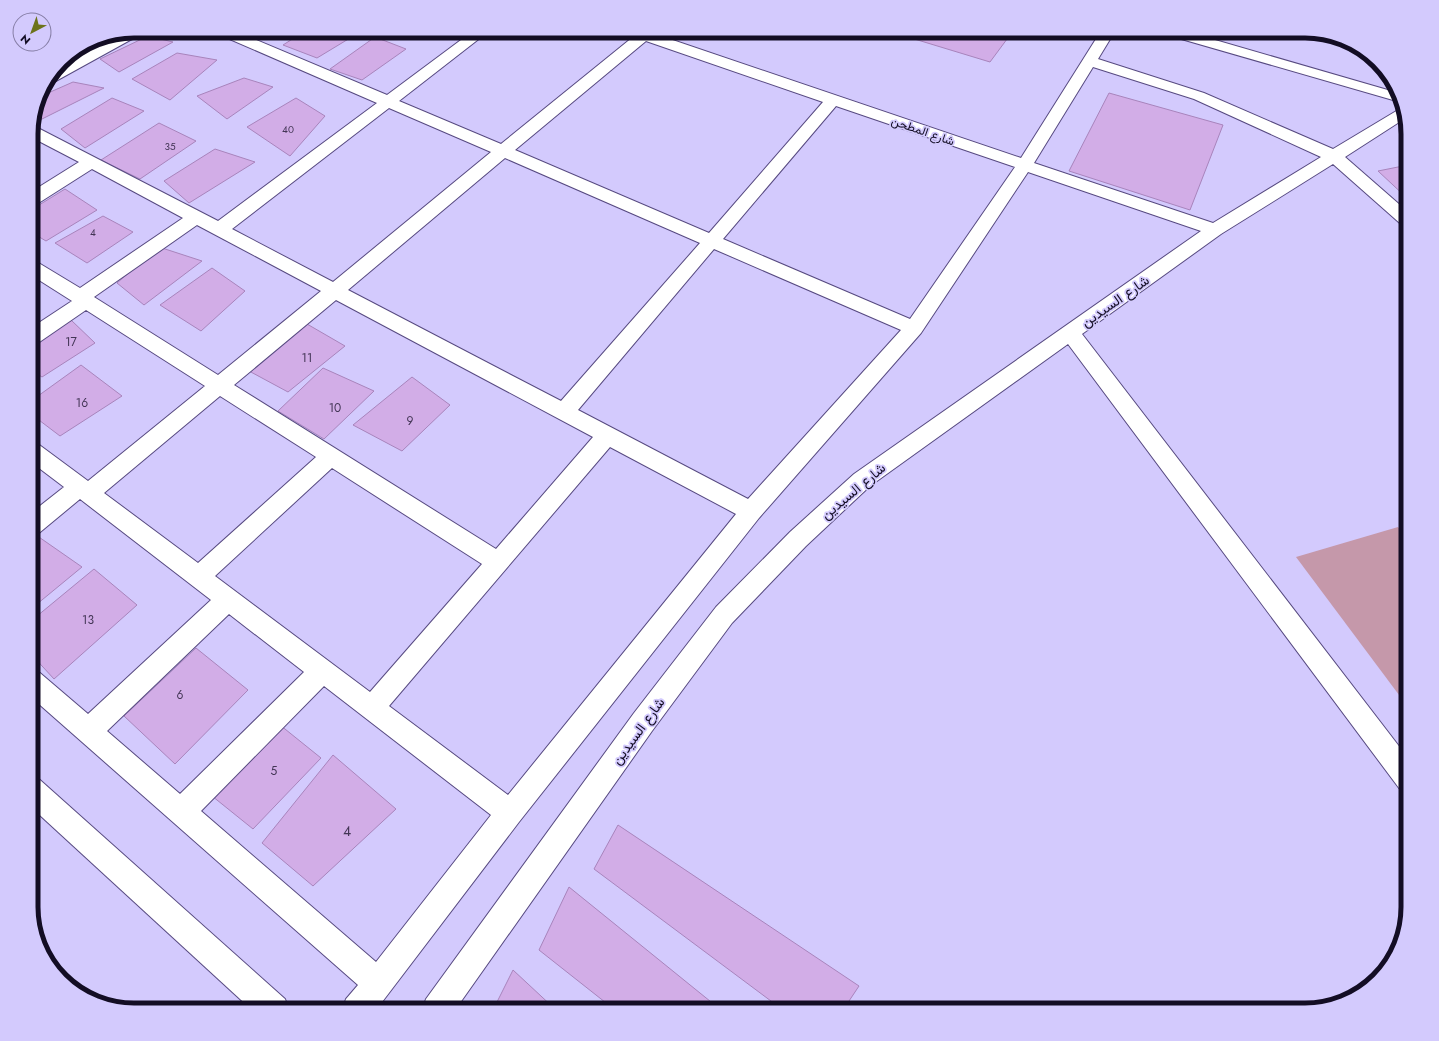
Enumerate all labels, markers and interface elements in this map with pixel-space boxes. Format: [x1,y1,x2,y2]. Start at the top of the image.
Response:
north arrow [12,12,52,52]
text: N [17,31,34,48]
street label: شارع المطحن [889,112,957,150]
house number: 40 [282,122,294,137]
house number: 35 [164,139,176,154]
house number: 4 [90,225,96,240]
street label: شارع السيدين [1077,270,1154,333]
house number: 17 [65,333,78,351]
house number: 11 [302,349,312,367]
house number: 16 [76,394,88,412]
house number: 10 [329,399,341,417]
house number: 9 [407,412,414,430]
street label: شارع السيدين [816,458,890,525]
house number: 13 [82,611,94,629]
house number: 6 [177,686,184,704]
street label: شارع السيدين [607,693,670,769]
house number: 5 [271,762,278,780]
house number: 4 [343,821,351,841]

